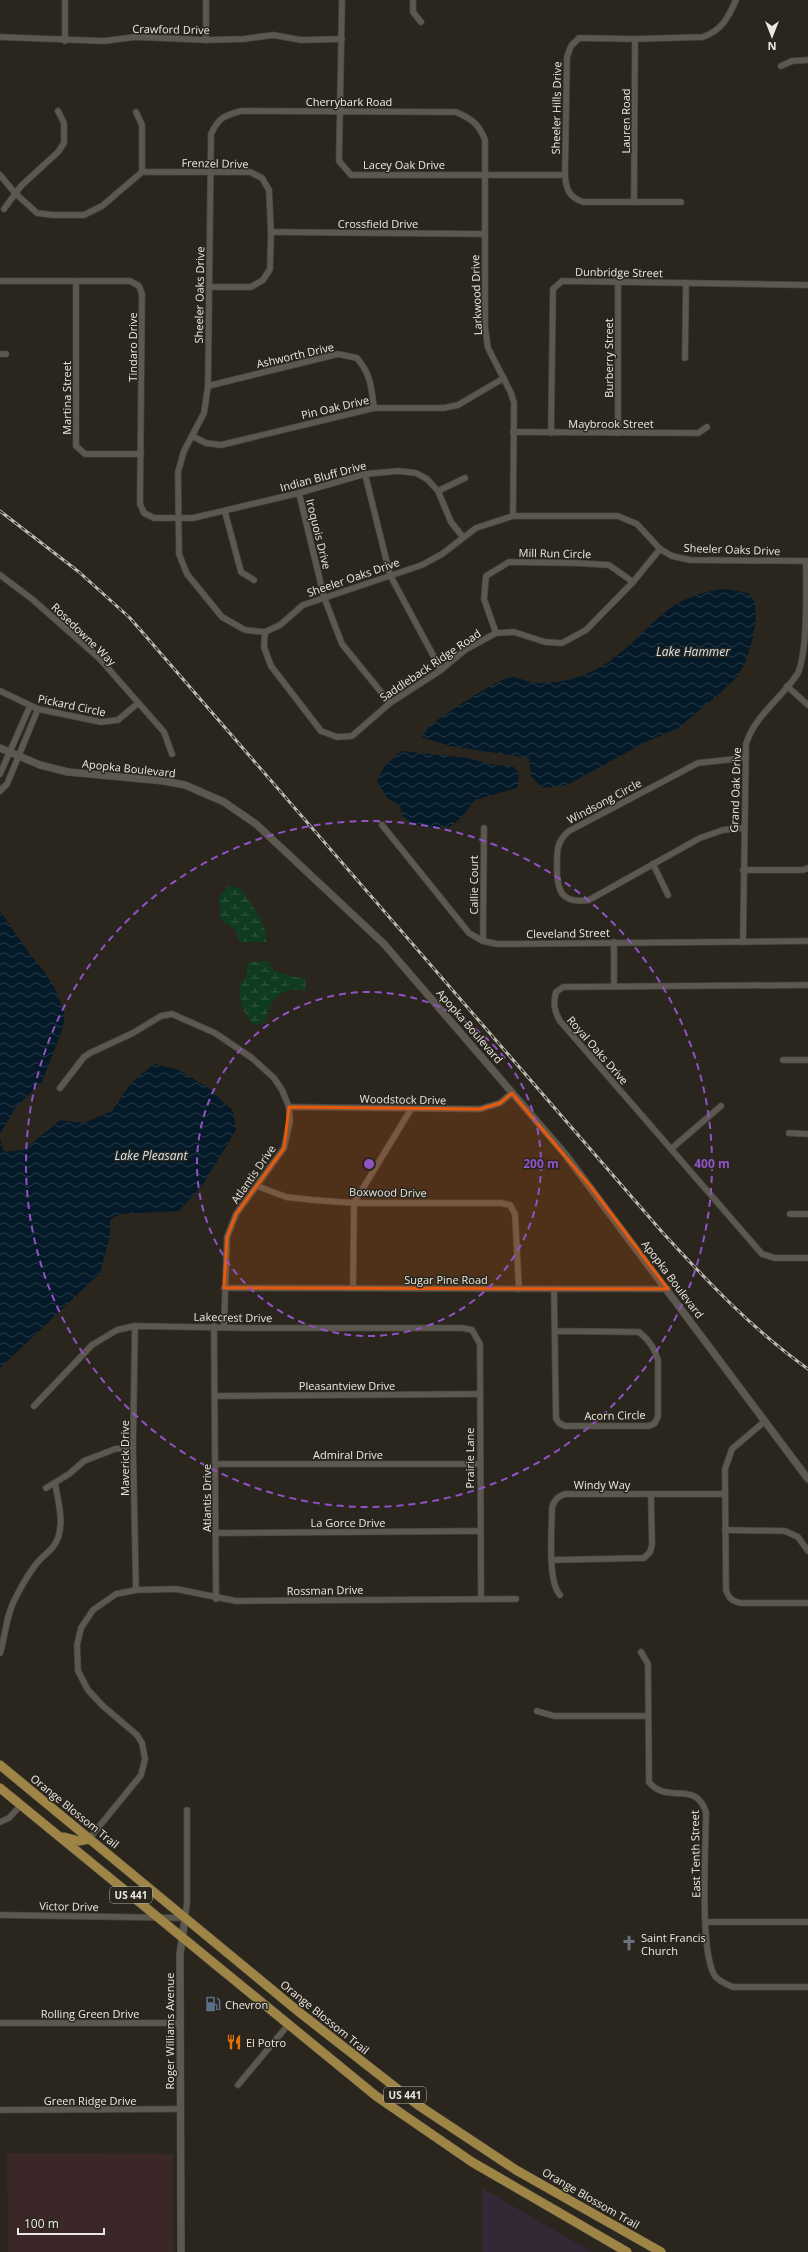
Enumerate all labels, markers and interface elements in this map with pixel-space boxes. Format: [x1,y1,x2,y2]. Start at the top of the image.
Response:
north arrow [752,16,792,56]
street label: Crawford Drive [132,21,210,37]
text: N [768,39,776,54]
street label: Sheeler Hills Drive [548,61,564,155]
street label: Lauren Road [618,88,633,154]
street label: Cherrybark Road [306,94,392,109]
street label: Frenzel Drive [181,155,249,171]
street label: Lacey Oak Drive [363,157,445,172]
street label: Crossfield Drive [338,216,418,231]
street label: Sheeler Oaks Drive [191,246,207,344]
street label: Larkwood Drive [467,255,485,335]
street label: Dunbridge Street [575,264,663,280]
street label: Tindaro Drive [125,312,140,382]
street label: Burberry Street [601,318,616,398]
street label: Ashworth Drive [255,339,335,371]
street label: Martina Street [59,361,74,435]
street label: Pin Oak Drive [300,392,370,422]
street label: Maybrook Street [568,416,654,431]
street label: Indian Bluff Drive [278,457,368,495]
street label: Iroquois Drive [303,497,335,571]
street label: Sheeler Oaks Drive [683,540,781,558]
street label: Mill Run Circle [519,545,591,561]
street label: Sheeler Oaks Drive [305,554,401,600]
street label: Rosedowne Way [48,599,120,669]
street label: Saddleback Ridge Road [377,626,483,704]
water label: Lake Hammer [656,643,731,660]
street label: Pickard Circle [37,690,107,720]
street label: Grand Oak Drive [726,747,744,833]
street label: Apopka Boulevard [81,756,177,780]
street label: Windsong Circle [564,775,644,827]
street label: Callie Court [466,855,481,915]
street label: Cleveland Street [526,925,610,941]
street label: Apopka Boulevard [433,986,507,1066]
street label: Royal Oaks Drive [564,1013,632,1087]
street label: Woodstock Drive [360,1091,446,1107]
street label: Atlantis Drive [227,1142,279,1206]
water label: Lake Pleasant [115,1147,188,1164]
text: 200 m [523,1155,559,1172]
text: 400 m [694,1155,730,1172]
centre of rings [362,1157,376,1171]
street label: Boxwood Drive [349,1184,427,1200]
street label: Apopka Boulevard [639,1237,707,1321]
street label: Sugar Pine Road [404,1272,488,1287]
street label: Lakecrest Drive [194,1309,272,1325]
street label: Pleasantview Drive [299,1378,395,1393]
street label: Acorn Circle [584,1407,646,1423]
street label: Maverick Drive [117,1420,132,1496]
street label: Prairie Lane [462,1427,477,1489]
street label: Admiral Drive [313,1447,383,1462]
street label: Atlantis Drive [199,1464,214,1532]
street label: Windy Way [574,1477,631,1492]
street label: La Gorce Drive [310,1515,386,1530]
street label: Rossman Drive [287,1582,363,1598]
street label: Orange Blossom Trail [28,1771,122,1851]
street label: East Tenth Street [687,1810,703,1898]
road number: US 441 [110,1887,152,1903]
street label: Victor Drive [39,1898,99,1914]
place label: Saint Francis Church [641,1930,706,1958]
church icon: Saint Francis Church [620,1934,638,1952]
street label: Roger Williams Avenue [162,1973,177,2089]
street label: Orange Blossom Trail [278,1977,372,2057]
fuel station icon: Chevron [204,1995,222,2013]
place label: Chevron [225,1997,268,2012]
street label: Rolling Green Drive [41,2006,139,2021]
restaurant icon: El Potro [225,2033,243,2051]
place label: El Potro [246,2035,286,2050]
road number: US 441 [384,2087,426,2103]
street label: Green Ridge Drive [44,2093,136,2108]
street label: Orange Blossom Trail [540,2164,642,2232]
scale bar [18,2210,104,2236]
text: 100 m [24,2215,59,2232]

